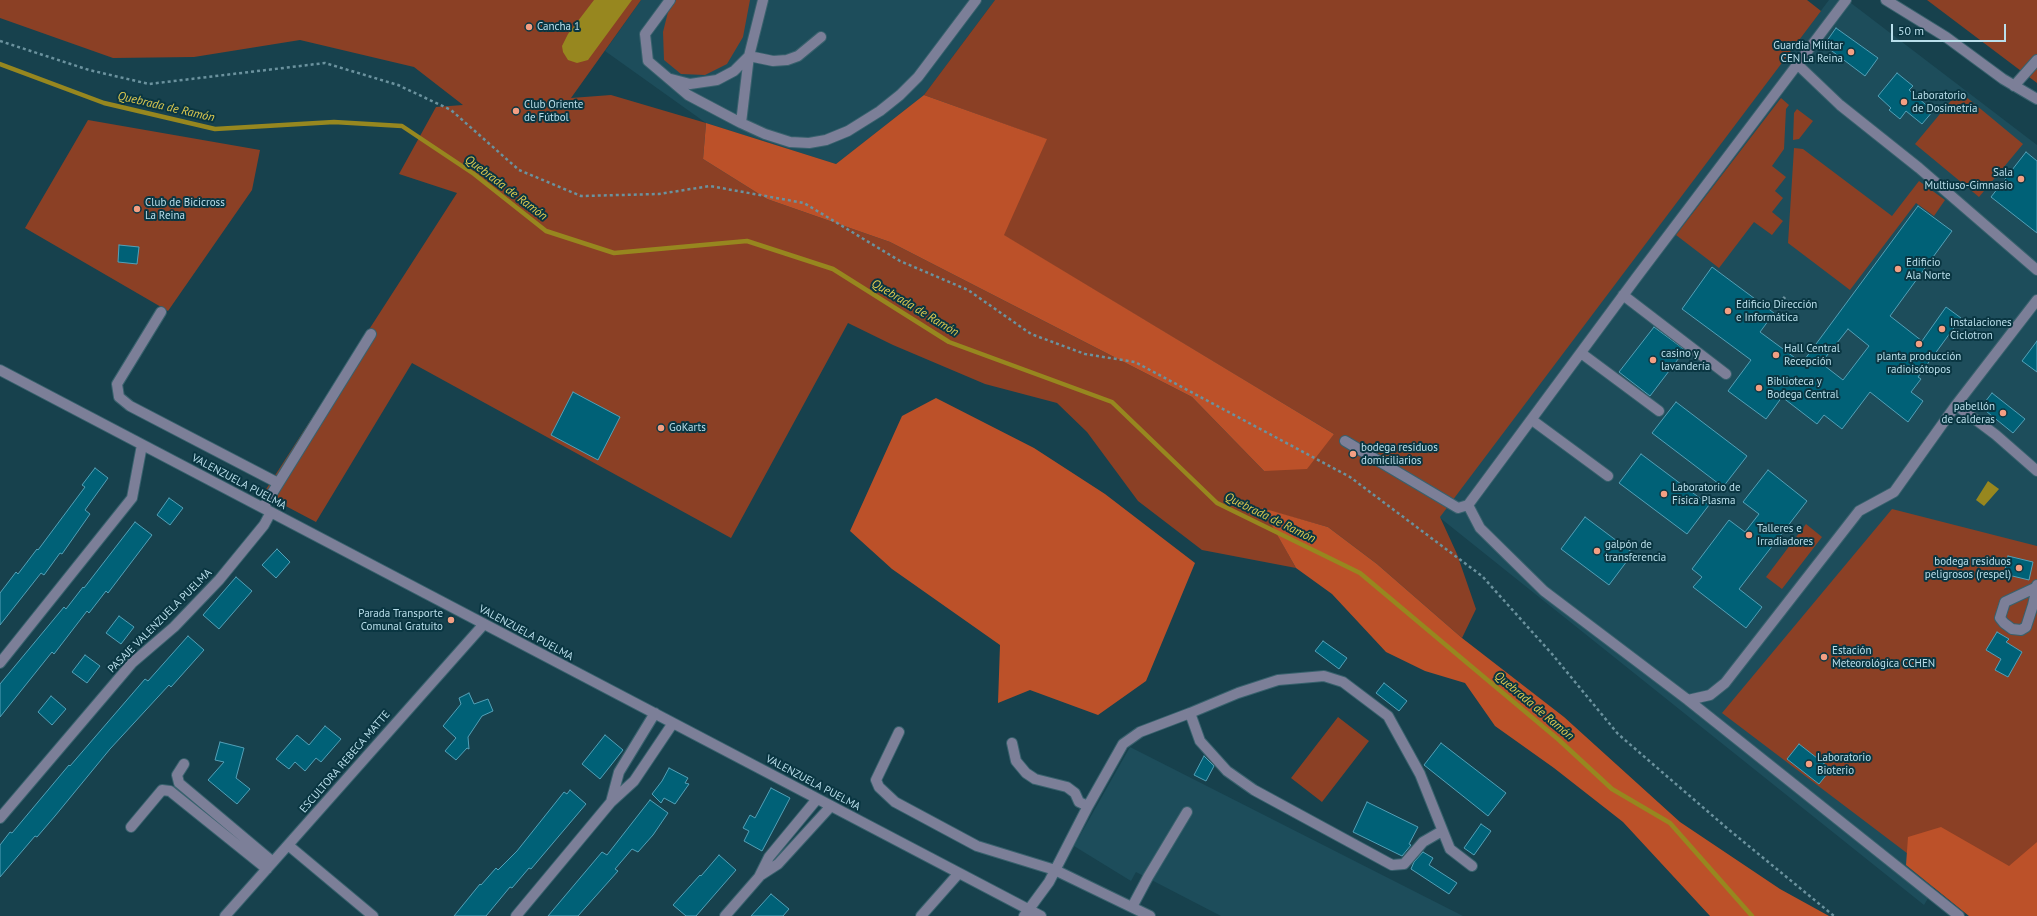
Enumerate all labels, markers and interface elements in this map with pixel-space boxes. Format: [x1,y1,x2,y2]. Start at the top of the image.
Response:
scale bar [1893,16,2008,42]
place label: Cancha 1 [537,20,580,34]
marker: Cancha 1 [524,22,534,32]
text: 50 m [1898,23,1924,38]
place label: Guardia Militar CEN La Reina [1773,39,1843,65]
marker: Guardia Militar CEN La Reina [1846,47,1856,57]
water label: Quebrada de Ramón [116,89,216,125]
place label: Laboratorio de Dosimetría [1912,89,1978,115]
marker: Laboratorio de Dosimetría [1899,97,1909,107]
place label: Club Oriente de Fútbol [524,98,583,124]
marker: Club Oriente de Fútbol [511,106,521,116]
water label: Quebrada de Ramón [462,152,550,224]
place label: Sala Multiuso-Gimnasio [1925,166,2013,192]
marker: Sala Multiuso-Gimnasio [2016,174,2026,184]
place label: Club de Bicicross La Reina [145,196,225,222]
marker: Club de Bicicross La Reina [132,204,142,214]
place label: Edificio Ala Norte [1906,256,1951,282]
marker: Edificio Ala Norte [1893,264,1903,274]
water label: Quebrada de Ramón [869,276,961,340]
place label: Edificio Dirección e Informática [1736,298,1817,324]
marker: Edificio Dirección e Informática [1723,306,1733,316]
place label: Instalaciones Ciclotron [1950,316,2012,342]
marker: Instalaciones Ciclotron [1937,324,1947,334]
marker: planta producción radioisótopos [1914,339,1924,349]
place label: Hall Central Recepción [1784,342,1840,368]
place label: casino y lavandería [1661,347,1710,373]
marker: Hall Central Recepción [1771,350,1781,360]
place label: planta producción radioisótopos [1877,350,1961,376]
marker: casino y lavandería [1648,355,1658,365]
place label: Biblioteca y Bodega Central [1767,375,1839,401]
marker: Biblioteca y Bodega Central [1754,383,1764,393]
place label: pabellón de calderas [1942,400,1995,426]
marker: pabellón de calderas [1998,408,2008,418]
place label: GoKarts [669,421,706,435]
marker: GoKarts [656,423,666,433]
place label: bodega residuos domiciliarios [1361,441,1438,467]
marker: bodega residuos domiciliarios [1348,449,1358,459]
street label: VALENZUELA PUELMA [189,451,289,513]
place label: Laboratorio de Física Plasma [1672,481,1740,507]
marker: Laboratorio de Física Plasma [1659,489,1669,499]
water label: Quebrada de Ramón [1222,490,1318,546]
place label: Talleres e Irradiadores [1757,522,1813,548]
marker: Talleres e Irradiadores [1744,530,1754,540]
place label: galpón de transferencia [1605,538,1666,564]
marker: galpón de transferencia [1592,546,1602,556]
place label: bodega residuos peligrosos (respel) [1925,555,2011,581]
marker: bodega residuos peligrosos (respel) [2014,563,2024,573]
street label: PASAJE VALENZUELA PUELMA [105,566,215,676]
street label: VALENZUELA PUELMA [476,602,576,664]
place label: Parada Transporte Comunal Gratuito [358,607,443,633]
marker: Parada Transporte Comunal Gratuito [446,615,456,625]
place label: Estación Meteorológica CCHEN [1832,644,1935,670]
marker: Estación Meteorológica CCHEN [1819,652,1829,662]
water label: Quebrada de Ramón [1491,669,1577,743]
street label: ESCULTORA REBECA MATTE [297,708,393,816]
place label: Laboratorio Bioterio [1817,751,1871,777]
street label: VALENZUELA PUELMA [763,752,863,814]
marker: Laboratorio Bioterio [1804,759,1814,769]

